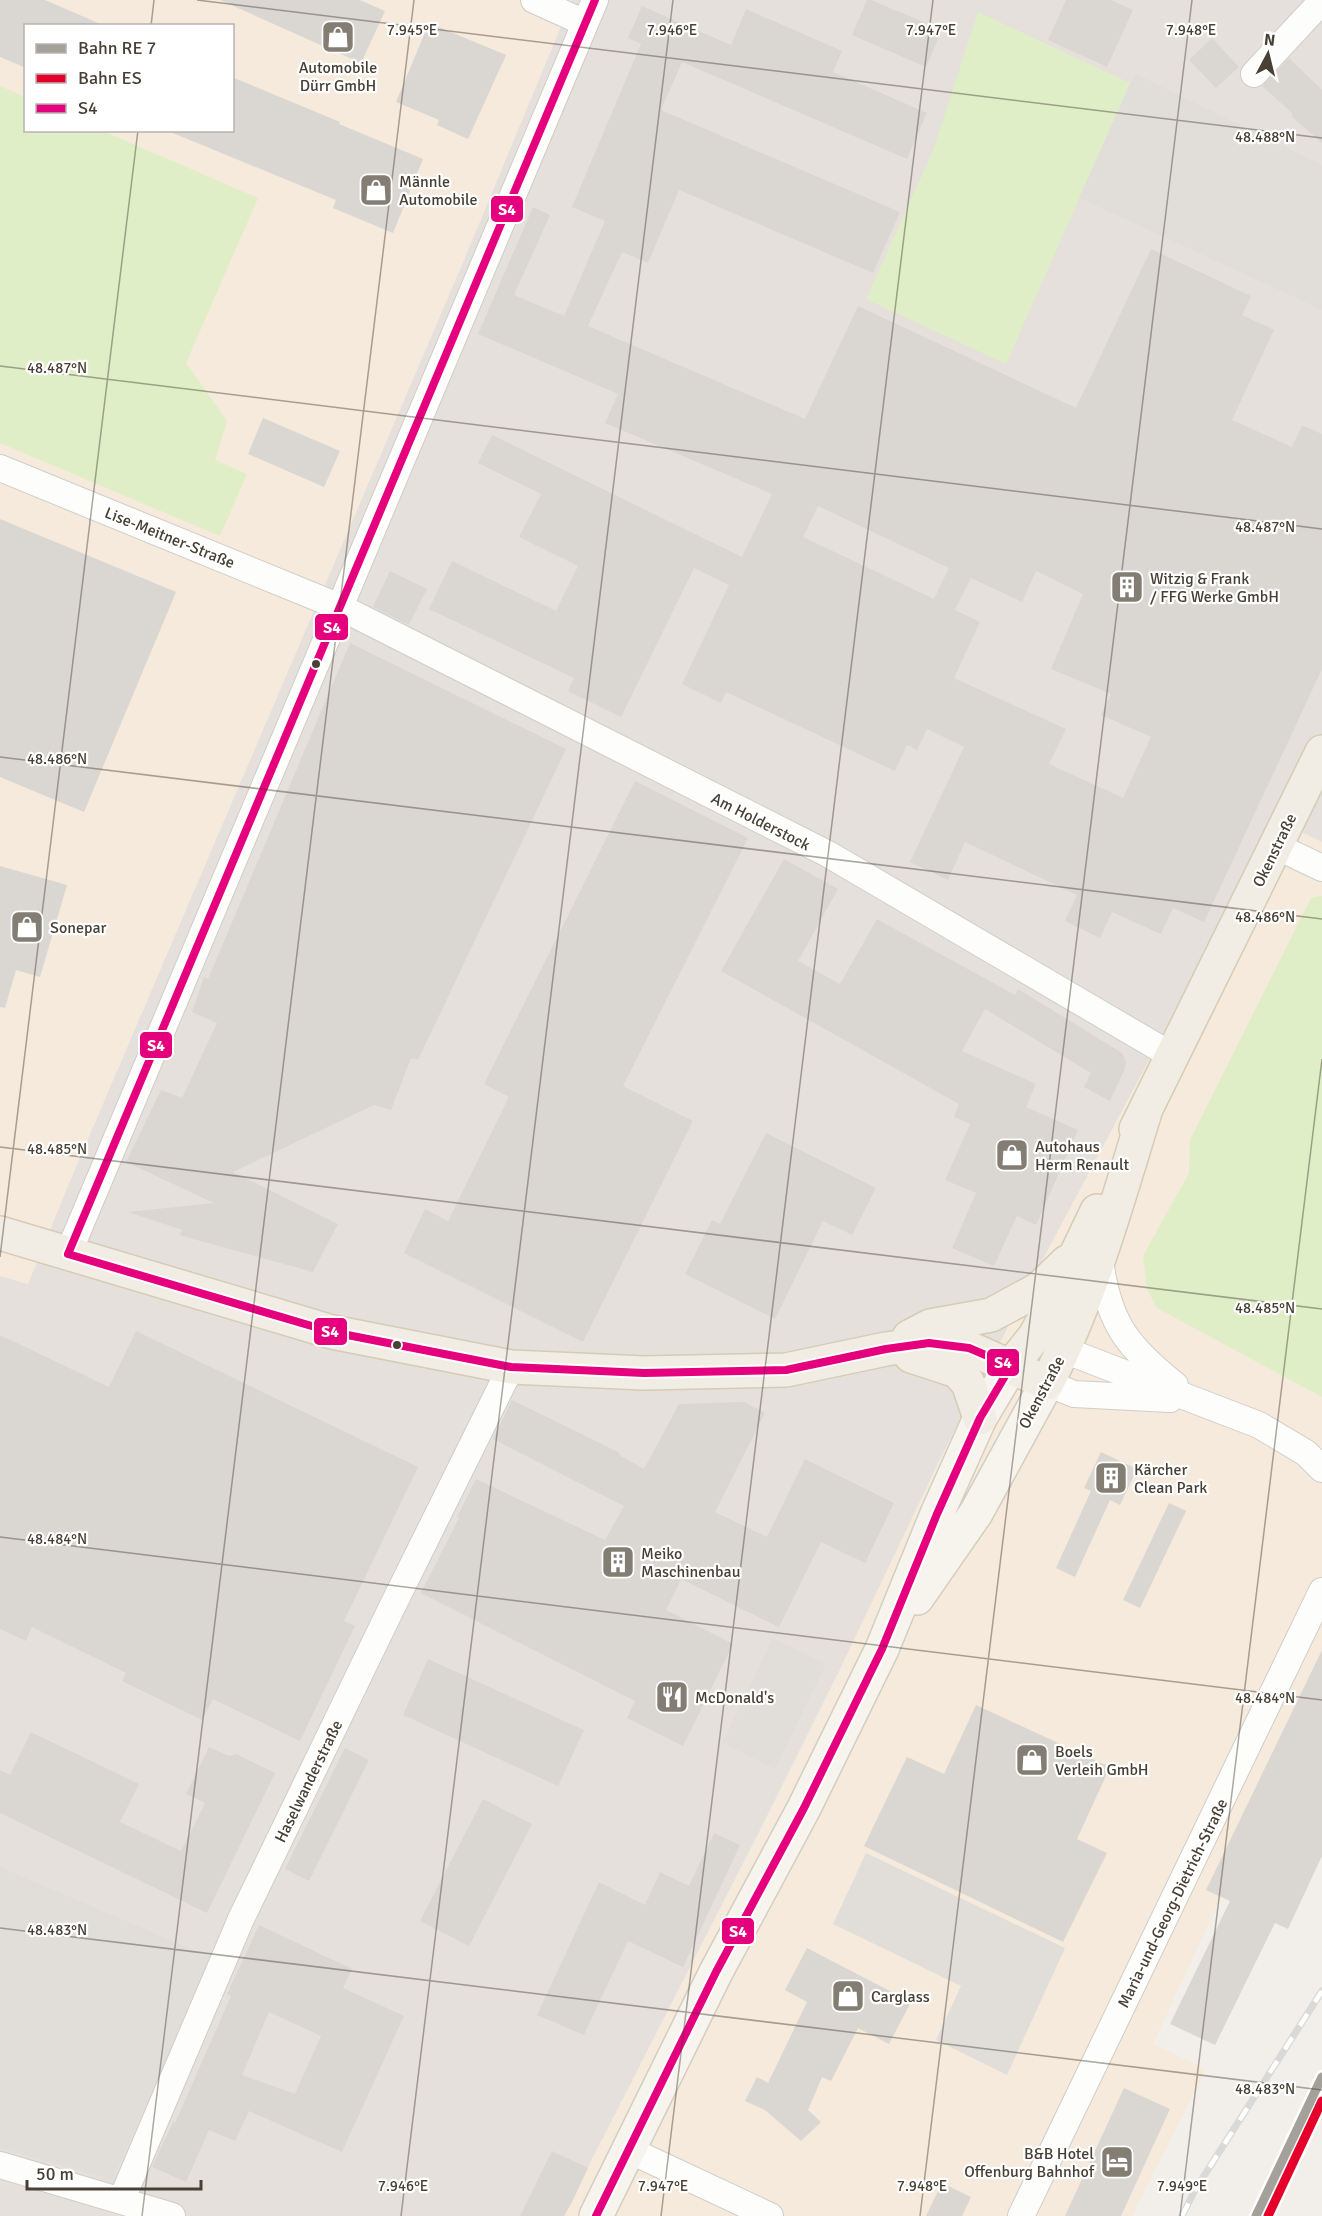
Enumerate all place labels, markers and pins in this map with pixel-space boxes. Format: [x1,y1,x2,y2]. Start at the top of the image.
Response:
shop icon: Automobile Dürr GmbH [320,19,356,55]
place label: Automobile Dürr GmbH [299,58,377,96]
shop icon: Männle Automobile [358,172,394,208]
place label: Männle Automobile [399,172,478,210]
building icon: Witzig & Frank / FFG Werke GmbH [1109,569,1145,605]
place label: Witzig & Frank / FFG Werke GmbH [1150,569,1279,607]
unlabelled marker [310,658,322,670]
shop icon: Sonepar [9,909,45,945]
place label: Sonepar [50,918,107,938]
shop icon: Autohaus Herm Renault [994,1137,1030,1173]
place label: Autohaus Herm Renault [1035,1137,1129,1175]
unlabelled marker [391,1339,403,1351]
building icon: Kärcher Clean Park [1093,1460,1129,1496]
place label: Kärcher Clean Park [1134,1460,1207,1498]
building icon: Meiko Maschinenbau [600,1544,636,1580]
place label: Meiko Maschinenbau [641,1544,740,1582]
restaurant icon: McDonald's [654,1679,690,1715]
place label: McDonald's [695,1688,774,1708]
shop icon: Boels Verleih GmbH [1014,1742,1050,1778]
place label: Boels Verleih GmbH [1055,1742,1149,1780]
shop icon: Carglass [830,1978,866,2014]
place label: Carglass [871,1987,930,2007]
place label: B&B Hotel Offenburg Bahnhof [964,2144,1095,2182]
hotel icon: B&B Hotel Offenburg Bahnhof [1099,2144,1135,2180]

